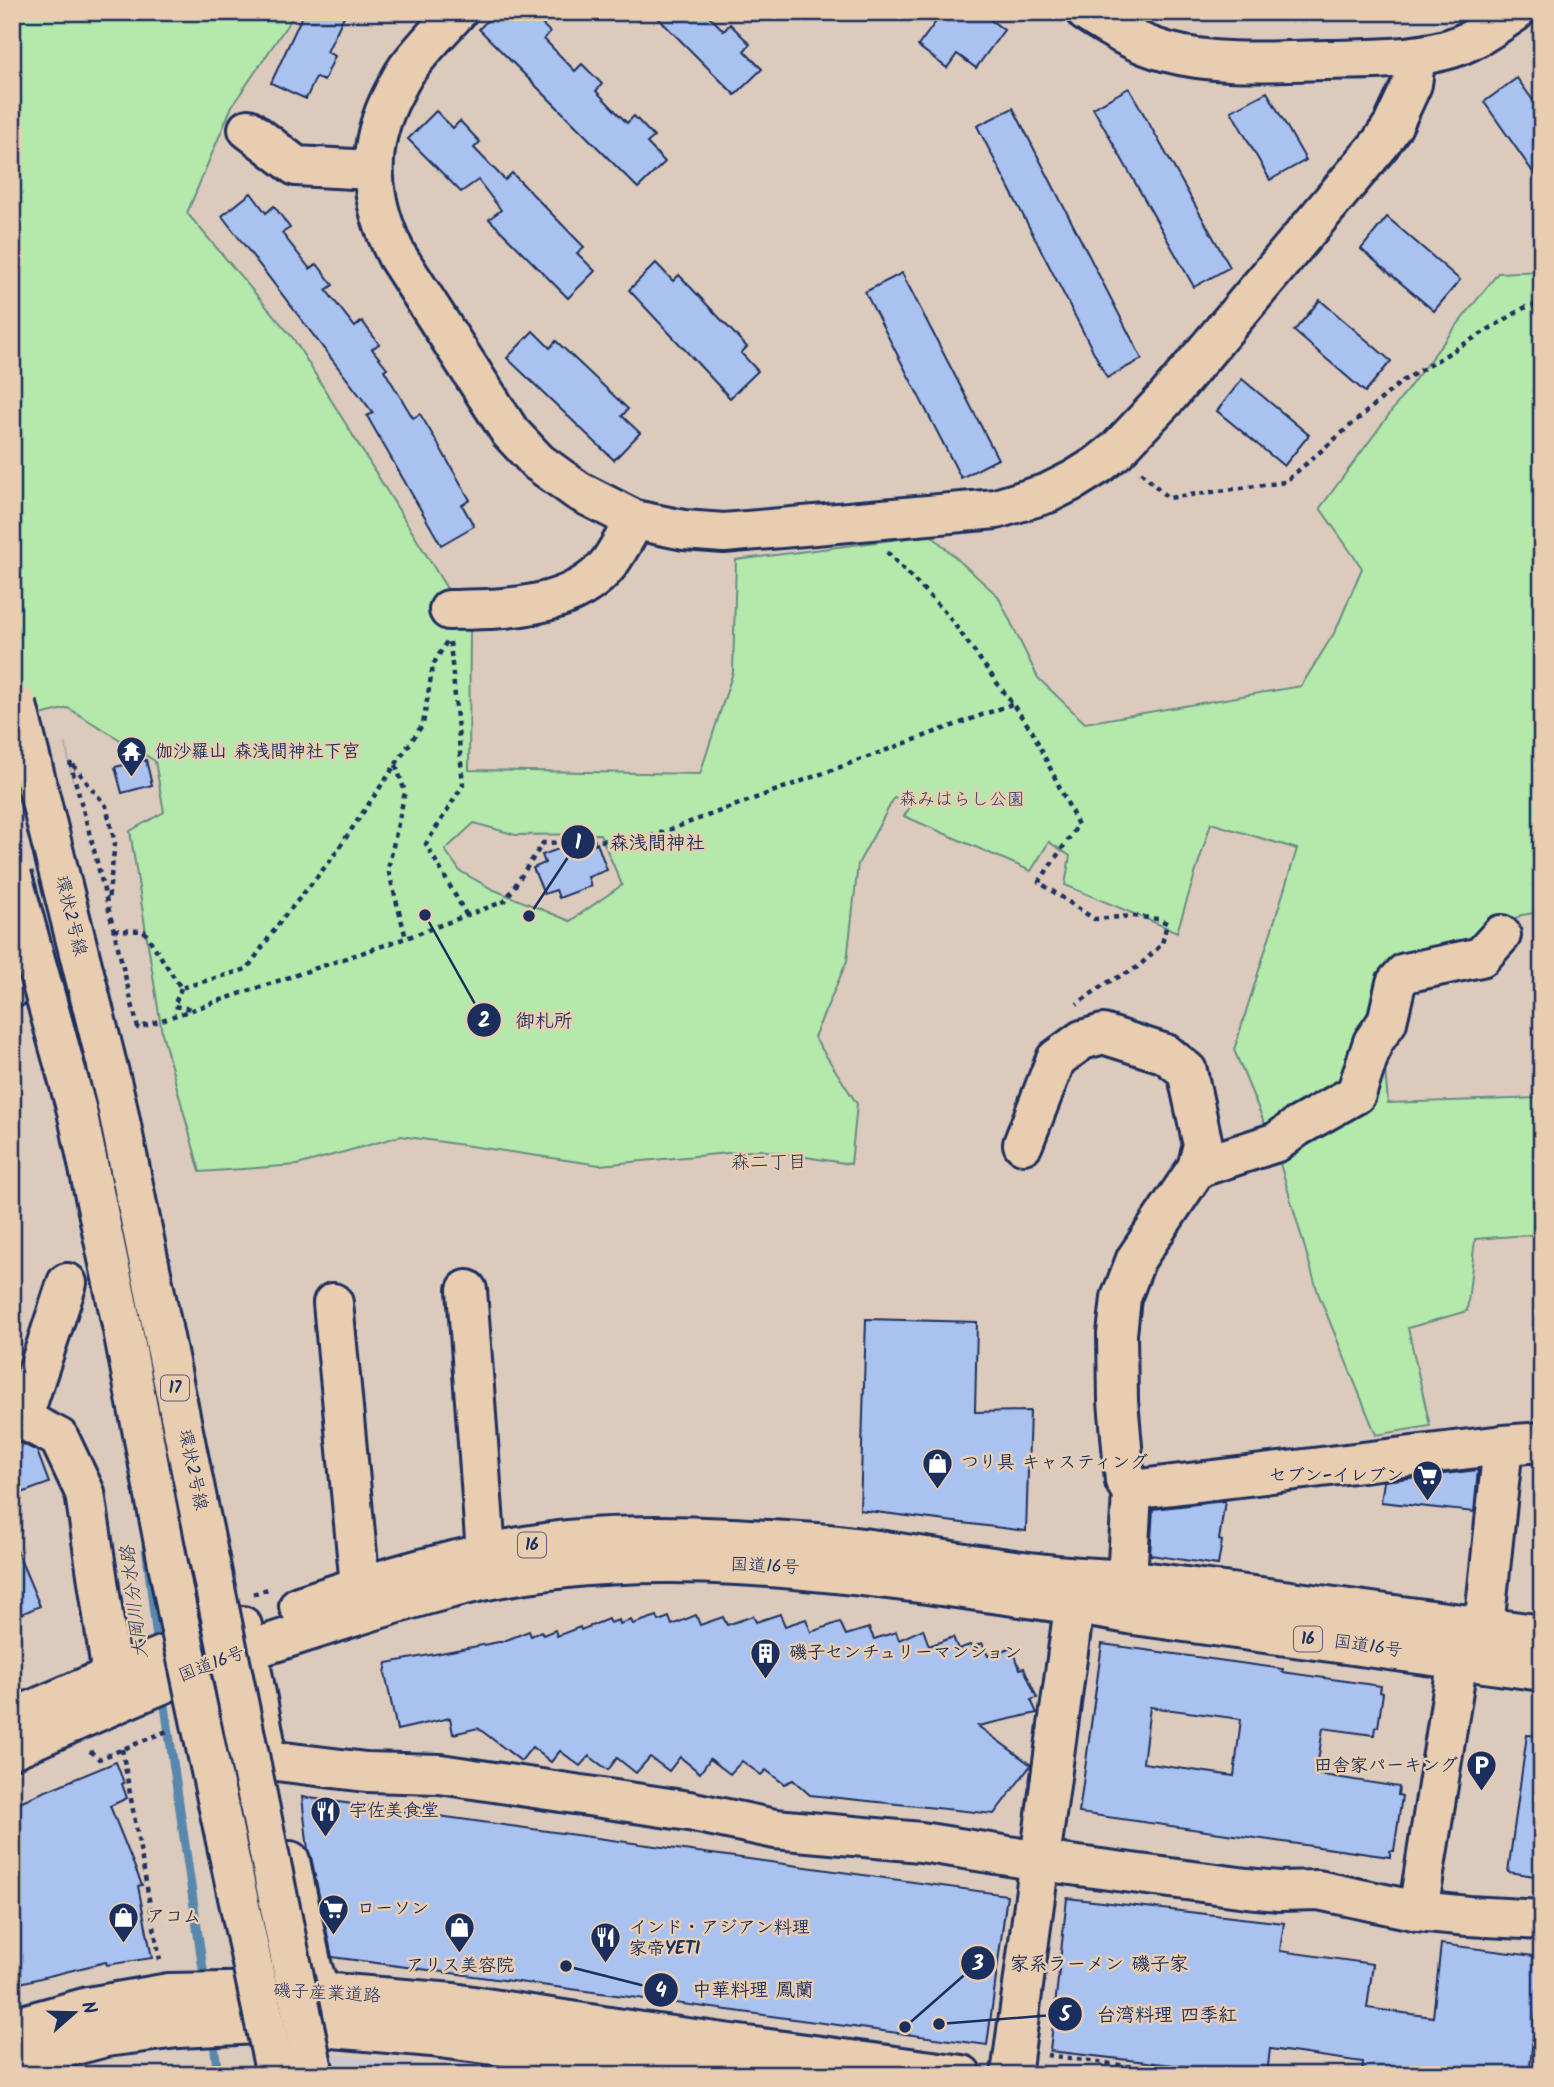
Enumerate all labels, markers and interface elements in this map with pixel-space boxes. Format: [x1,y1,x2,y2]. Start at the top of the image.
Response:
temple icon: 伽沙羅山 森浅間神社下宮 [115,735,149,779]
place label: 伽沙羅山 森浅間神社下宮 [155,738,360,767]
park label: 森みはらし公園 [899,786,1025,815]
callout: 森浅間神社 [561,822,719,862]
text: 1 [575,827,582,860]
text: 森浅間神社 [609,829,705,859]
street label: 環状2号線 [46,872,94,960]
callout: 御札所 [467,1000,587,1040]
text: 2 [478,1005,490,1038]
text: 御札所 [515,1007,573,1037]
district label: 森二丁目 [731,1148,807,1178]
road number: 17 [161,1376,189,1400]
street label: 環状2号線 [169,1427,215,1513]
shop icon: つり具 キャスティング [921,1446,955,1490]
place label: つり具 キャスティング [961,1449,1148,1478]
supermarket icon: セブン-イレブン [1410,1459,1444,1503]
place label: セブン-イレブン [1268,1462,1404,1491]
road number: 16 [518,1532,546,1558]
water label: 大岡川分水路 [113,1543,157,1660]
street label: 国道16号 [729,1551,801,1583]
road number: 16 [1294,1626,1322,1652]
street label: 国道16号 [1331,1628,1405,1666]
building icon: 磯子センチュリーマンション [749,1636,783,1680]
street label: 国道16号 [174,1639,250,1691]
place label: 磯子センチュリーマンション [789,1639,1022,1668]
parking icon: 田舎家パーキング [1464,1749,1498,1793]
place label: 田舎家パーキング [1314,1752,1458,1781]
restaurant icon: 宇佐美食堂 [309,1794,343,1838]
place label: 宇佐美食堂 [349,1797,439,1826]
supermarket icon: ローソン [317,1892,351,1936]
place label: ローソン [357,1895,429,1924]
shop icon: アコム [107,1900,141,1944]
place label: アコム [147,1903,201,1932]
shop icon: アリス美容院 [443,1911,477,1955]
place label: インド・アジアン料理 家帝YETI [629,1914,810,1964]
restaurant icon: インド・アジアン料理 家帝YETI [589,1921,623,1965]
callout: 家系ラーメン 磯子家 [960,1943,1202,1983]
text: 3 [971,1948,984,1981]
text: 家系ラーメン 磯子家 [1010,1950,1188,1980]
place label: アリス美容院 [406,1952,514,1981]
callout: 中華料理 鳳蘭 [643,1970,828,2010]
text: 4 [655,1975,667,2008]
text: 中華料理 鳳蘭 [692,1976,814,2006]
street label: 磯子産業道路 [272,1977,382,2011]
north arrow [38,1979,108,2048]
callout: 台湾料理 四季紅 [1047,1994,1251,2034]
text: N [72,1997,104,2019]
text: 5 [1059,1999,1073,2032]
text: 台湾料理 四季紅 [1097,2001,1237,2031]

